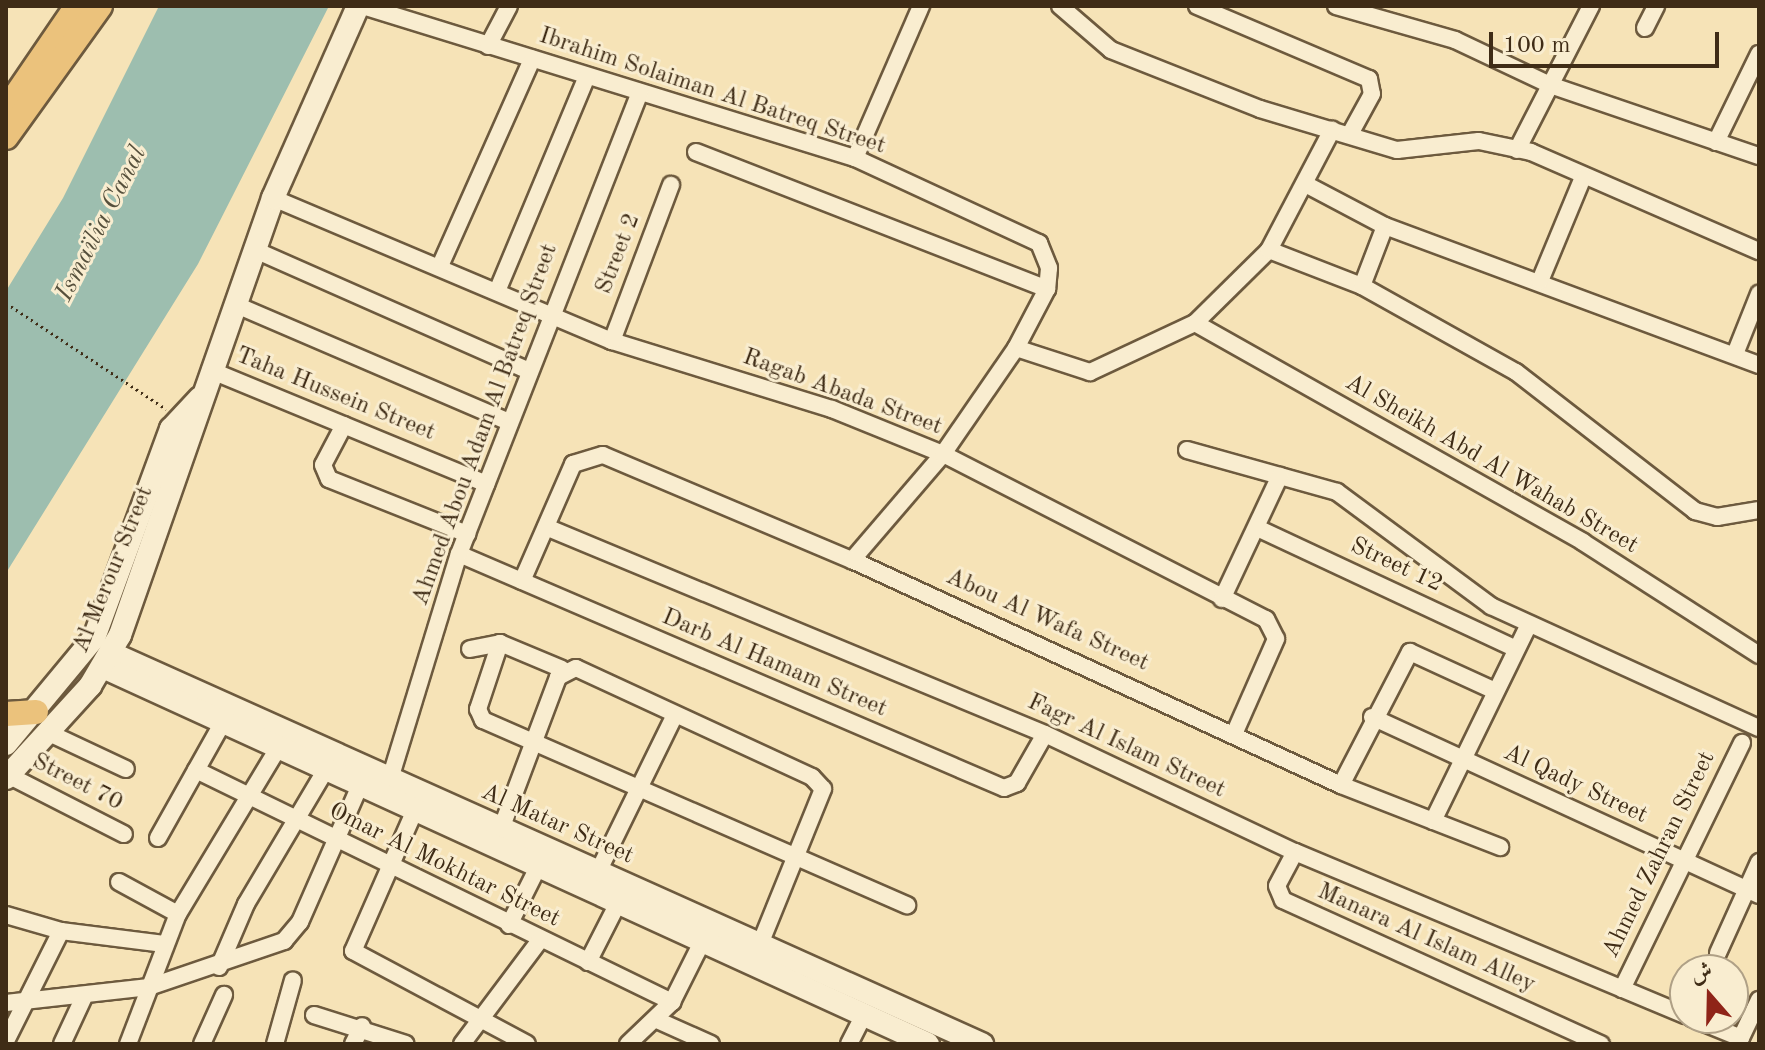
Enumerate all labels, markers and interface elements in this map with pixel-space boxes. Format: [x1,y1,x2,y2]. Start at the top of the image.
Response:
scale bar [1493,16,1723,66]
street label: Ibrahim Solaiman Al Batreq Street [535,22,889,162]
text: 100 m [1503,34,1571,58]
water label: Ismaïlia Canal [50,141,154,307]
street label: Street 2 [590,210,648,298]
street label: Ahmed Abou Adam Al Batreq Street [407,240,565,610]
street label: Taha Hussein Street [231,342,439,448]
street label: Ragab Abada Street [738,344,946,442]
street label: Al Sheikh Abd Al Wahab Street [1339,369,1643,561]
street label: Al Merour Street [67,482,161,658]
street label: Street 12 [1345,532,1447,600]
street label: Abou Al Wafa Street [941,563,1153,679]
street label: Darb Al Hamam Street [657,603,891,725]
street label: Fagr Al Islam Street [1022,688,1230,806]
street label: Al Qady Street [1498,739,1652,831]
street label: Ahmed Zahran Street [1597,747,1723,963]
street label: Street 70 [27,748,127,818]
street label: Al Matar Street [476,779,638,871]
street label: Omar Al Mokhtar Street [324,797,564,935]
street label: Manara Al Islam Alley [1312,878,1540,1000]
north arrow [1669,954,1749,1034]
text: ش [1687,959,1715,987]

